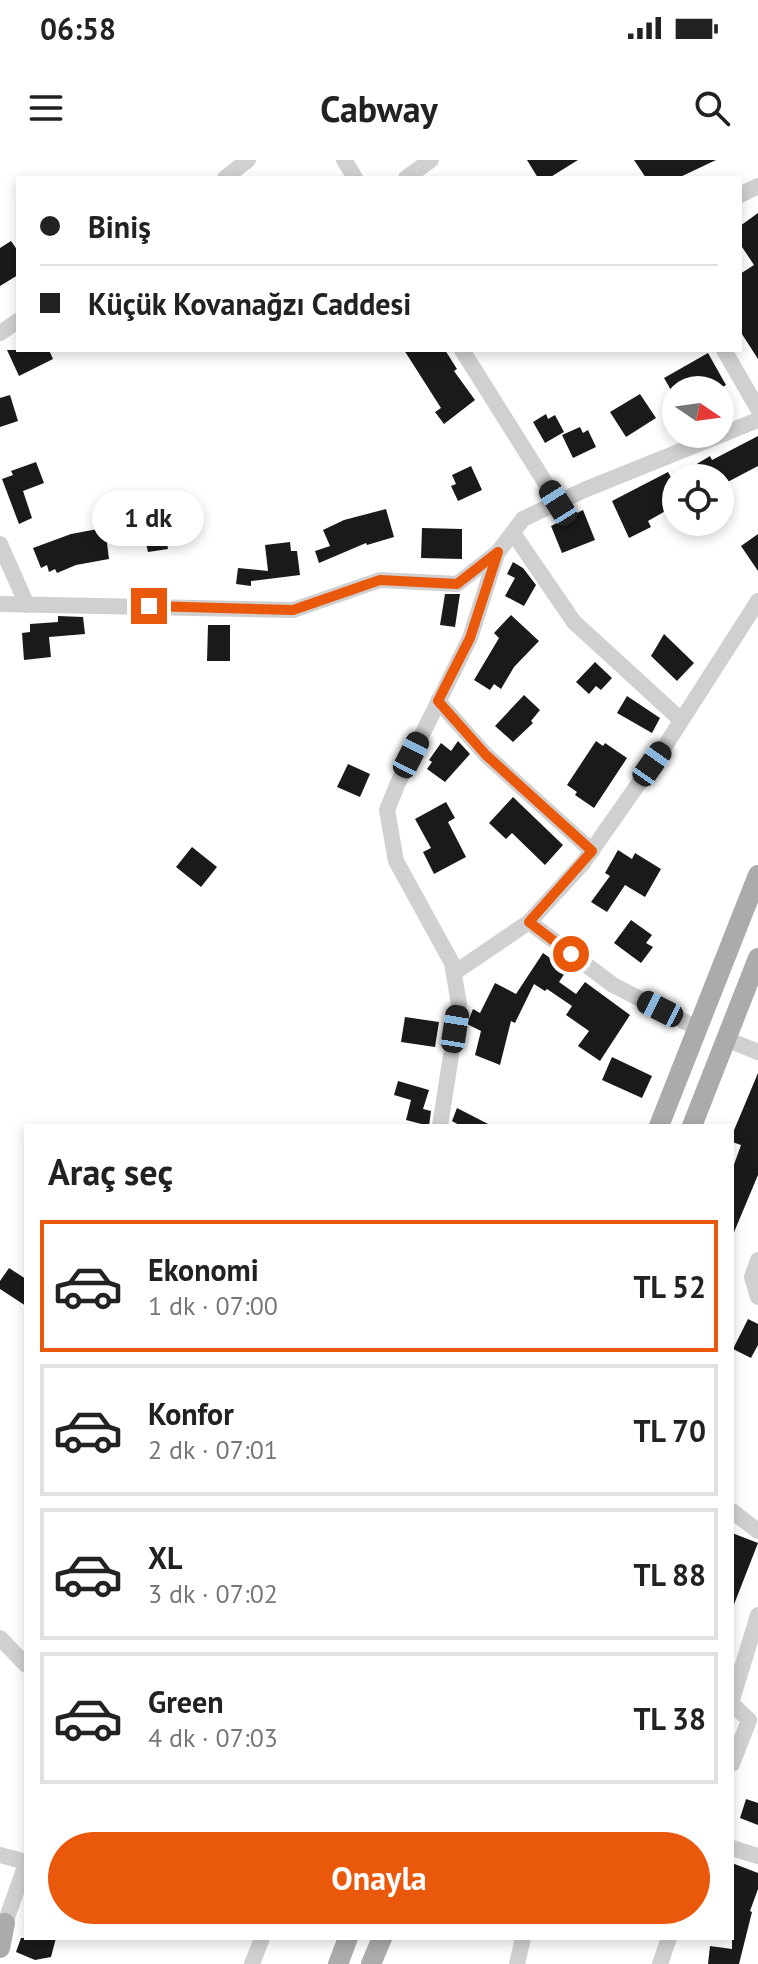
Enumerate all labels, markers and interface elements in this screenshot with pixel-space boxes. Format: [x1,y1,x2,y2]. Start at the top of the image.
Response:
text: 06:58 [40,9,116,48]
text: Cabway [320,85,438,132]
icon: menu [24,86,68,130]
icon: search [690,86,734,130]
text: Biniş [88,207,151,246]
text: Küçük Kovanağzı Caddesi [88,284,411,323]
north arrow [662,376,734,448]
map controls [662,376,734,536]
button: locate [662,464,734,536]
car [535,476,581,530]
callout: 1 dk [93,490,205,546]
text: 1 dk [124,501,172,534]
route end [131,588,167,624]
car [389,728,433,782]
car [628,737,676,791]
route start [553,936,589,972]
car [633,987,687,1031]
car [439,1003,471,1055]
text: Araç seç [48,1148,173,1195]
icon: car [52,1250,124,1322]
text: Ekonomi [148,1250,259,1289]
text: TL 52 [633,1267,706,1306]
text: 1 dk · 07:00 [148,1289,278,1322]
icon: car [52,1394,124,1466]
text: Konfor [148,1394,234,1433]
text: TL 70 [633,1411,706,1450]
text: 2 dk · 07:01 [148,1433,278,1466]
icon: car [52,1538,124,1610]
text: XL [148,1538,182,1577]
text: TL 88 [633,1555,706,1594]
text: 3 dk · 07:02 [148,1577,278,1610]
icon: car [52,1682,124,1754]
text: Green [148,1682,223,1721]
text: TL 38 [633,1699,706,1738]
text: 4 dk · 07:03 [148,1721,278,1754]
button: Onayla [48,1832,710,1924]

